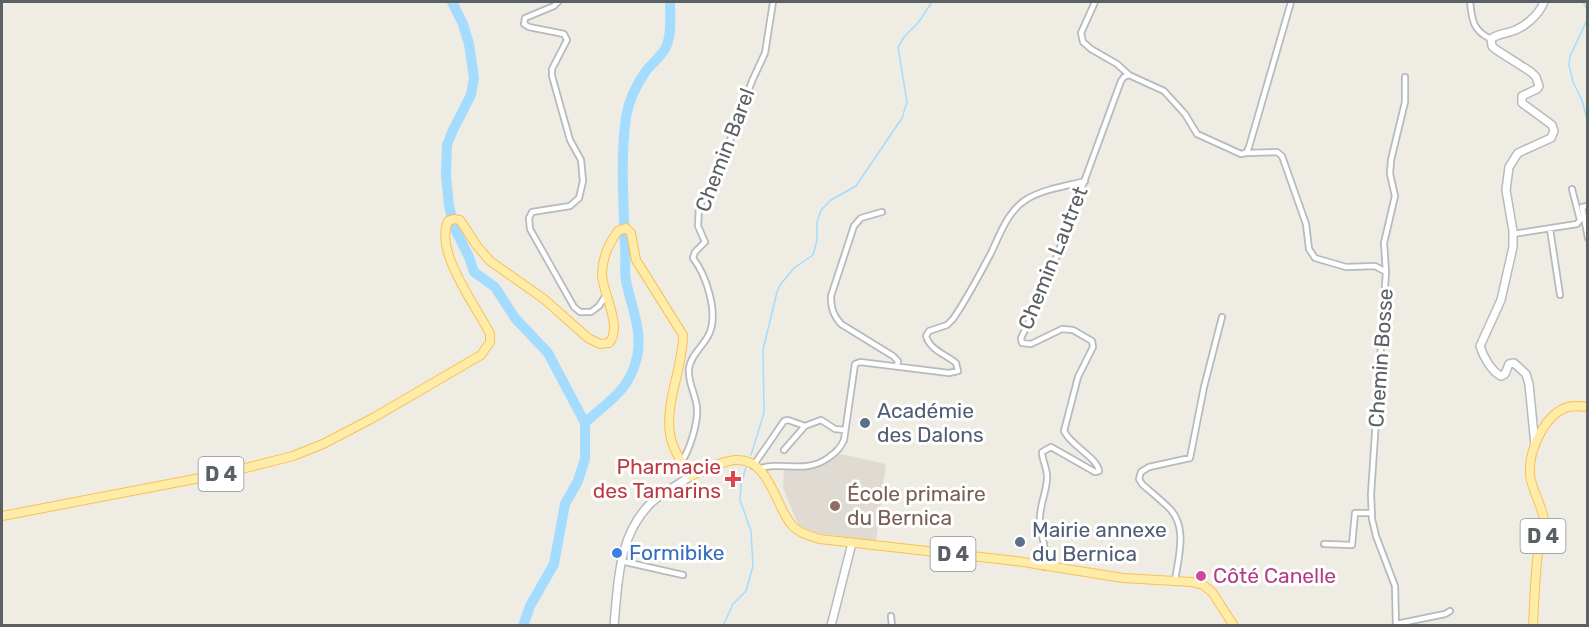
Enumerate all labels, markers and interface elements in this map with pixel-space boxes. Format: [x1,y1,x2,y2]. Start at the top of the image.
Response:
street label: Chemin Barel [689,84,760,215]
street label: Chemin Lautret [1012,183,1093,333]
street label: Chemin Bosse [1363,288,1398,428]
place label: Académie des Dalons [877,398,984,447]
marker: Académie des Dalons [858,416,872,430]
place label: Pharmacie des Tamarins [593,454,721,503]
road number: D 4 [198,457,244,491]
marker: Pharmacie des Tamarins [726,472,740,486]
place label: École primaire du Bernica [847,481,986,530]
marker: École primaire du Bernica [828,499,842,513]
place label: Mairie annexe du Bernica [1032,517,1167,566]
road number: D 4 [1520,519,1566,553]
marker: Mairie annexe du Bernica [1013,535,1027,549]
road number: D 4 [930,537,976,571]
place label: Formibike [629,540,724,565]
marker: Formibike [610,546,624,560]
place label: Côté Canelle [1213,563,1336,588]
marker: Côté Canelle [1194,569,1208,583]

